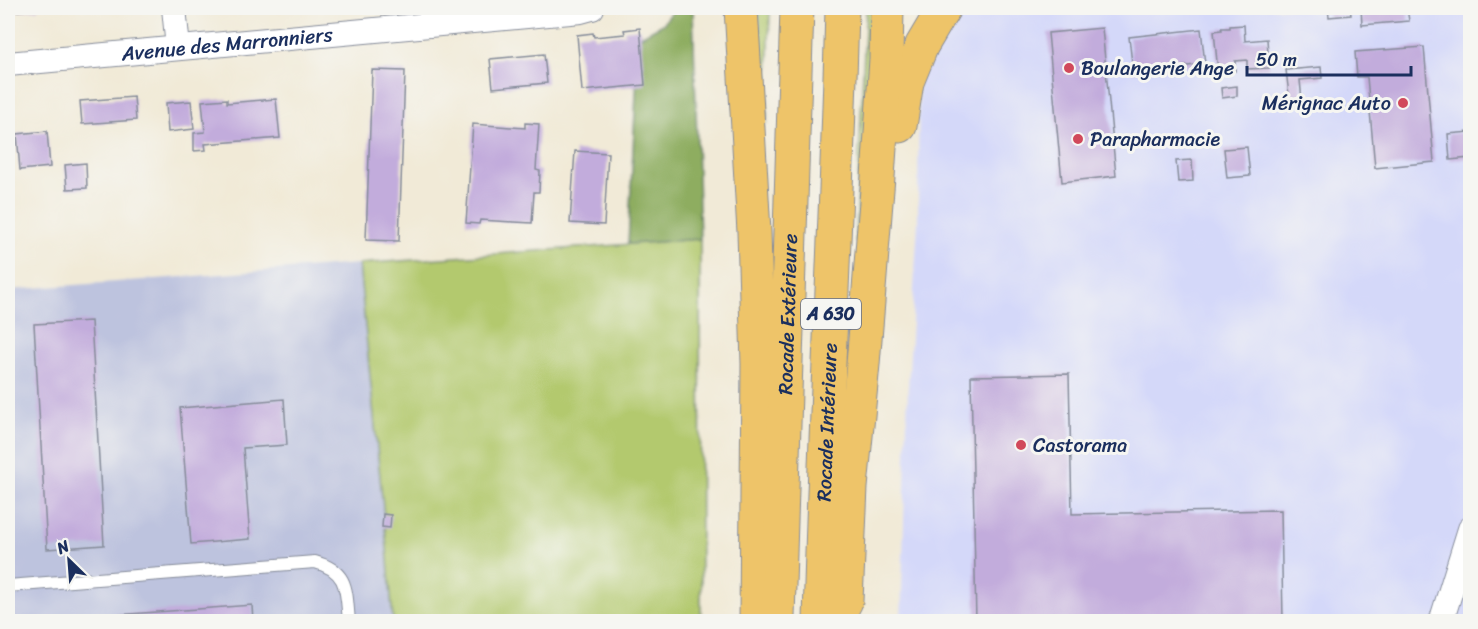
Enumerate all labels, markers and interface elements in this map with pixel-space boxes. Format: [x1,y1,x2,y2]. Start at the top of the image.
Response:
street label: Avenue des Marronniers [119,16,335,71]
scale bar [1247,39,1410,77]
text: 50 m [1256,44,1297,76]
place label: Boulangerie Ange [1081,51,1234,86]
marker: Boulangerie Ange [1062,61,1076,75]
place label: Mérignac Auto [1262,86,1391,121]
marker: Mérignac Auto [1396,96,1410,110]
place label: Parapharmacie [1090,122,1221,157]
marker: Parapharmacie [1071,132,1085,146]
street label: Rocade Extérieure [767,233,807,395]
road number: A 630 [801,299,861,329]
street label: Rocade Intérieure [806,342,847,502]
place label: Castorama [1033,428,1127,463]
marker: Castorama [1014,438,1028,452]
north arrow [39,530,99,590]
text: N [51,531,75,563]

